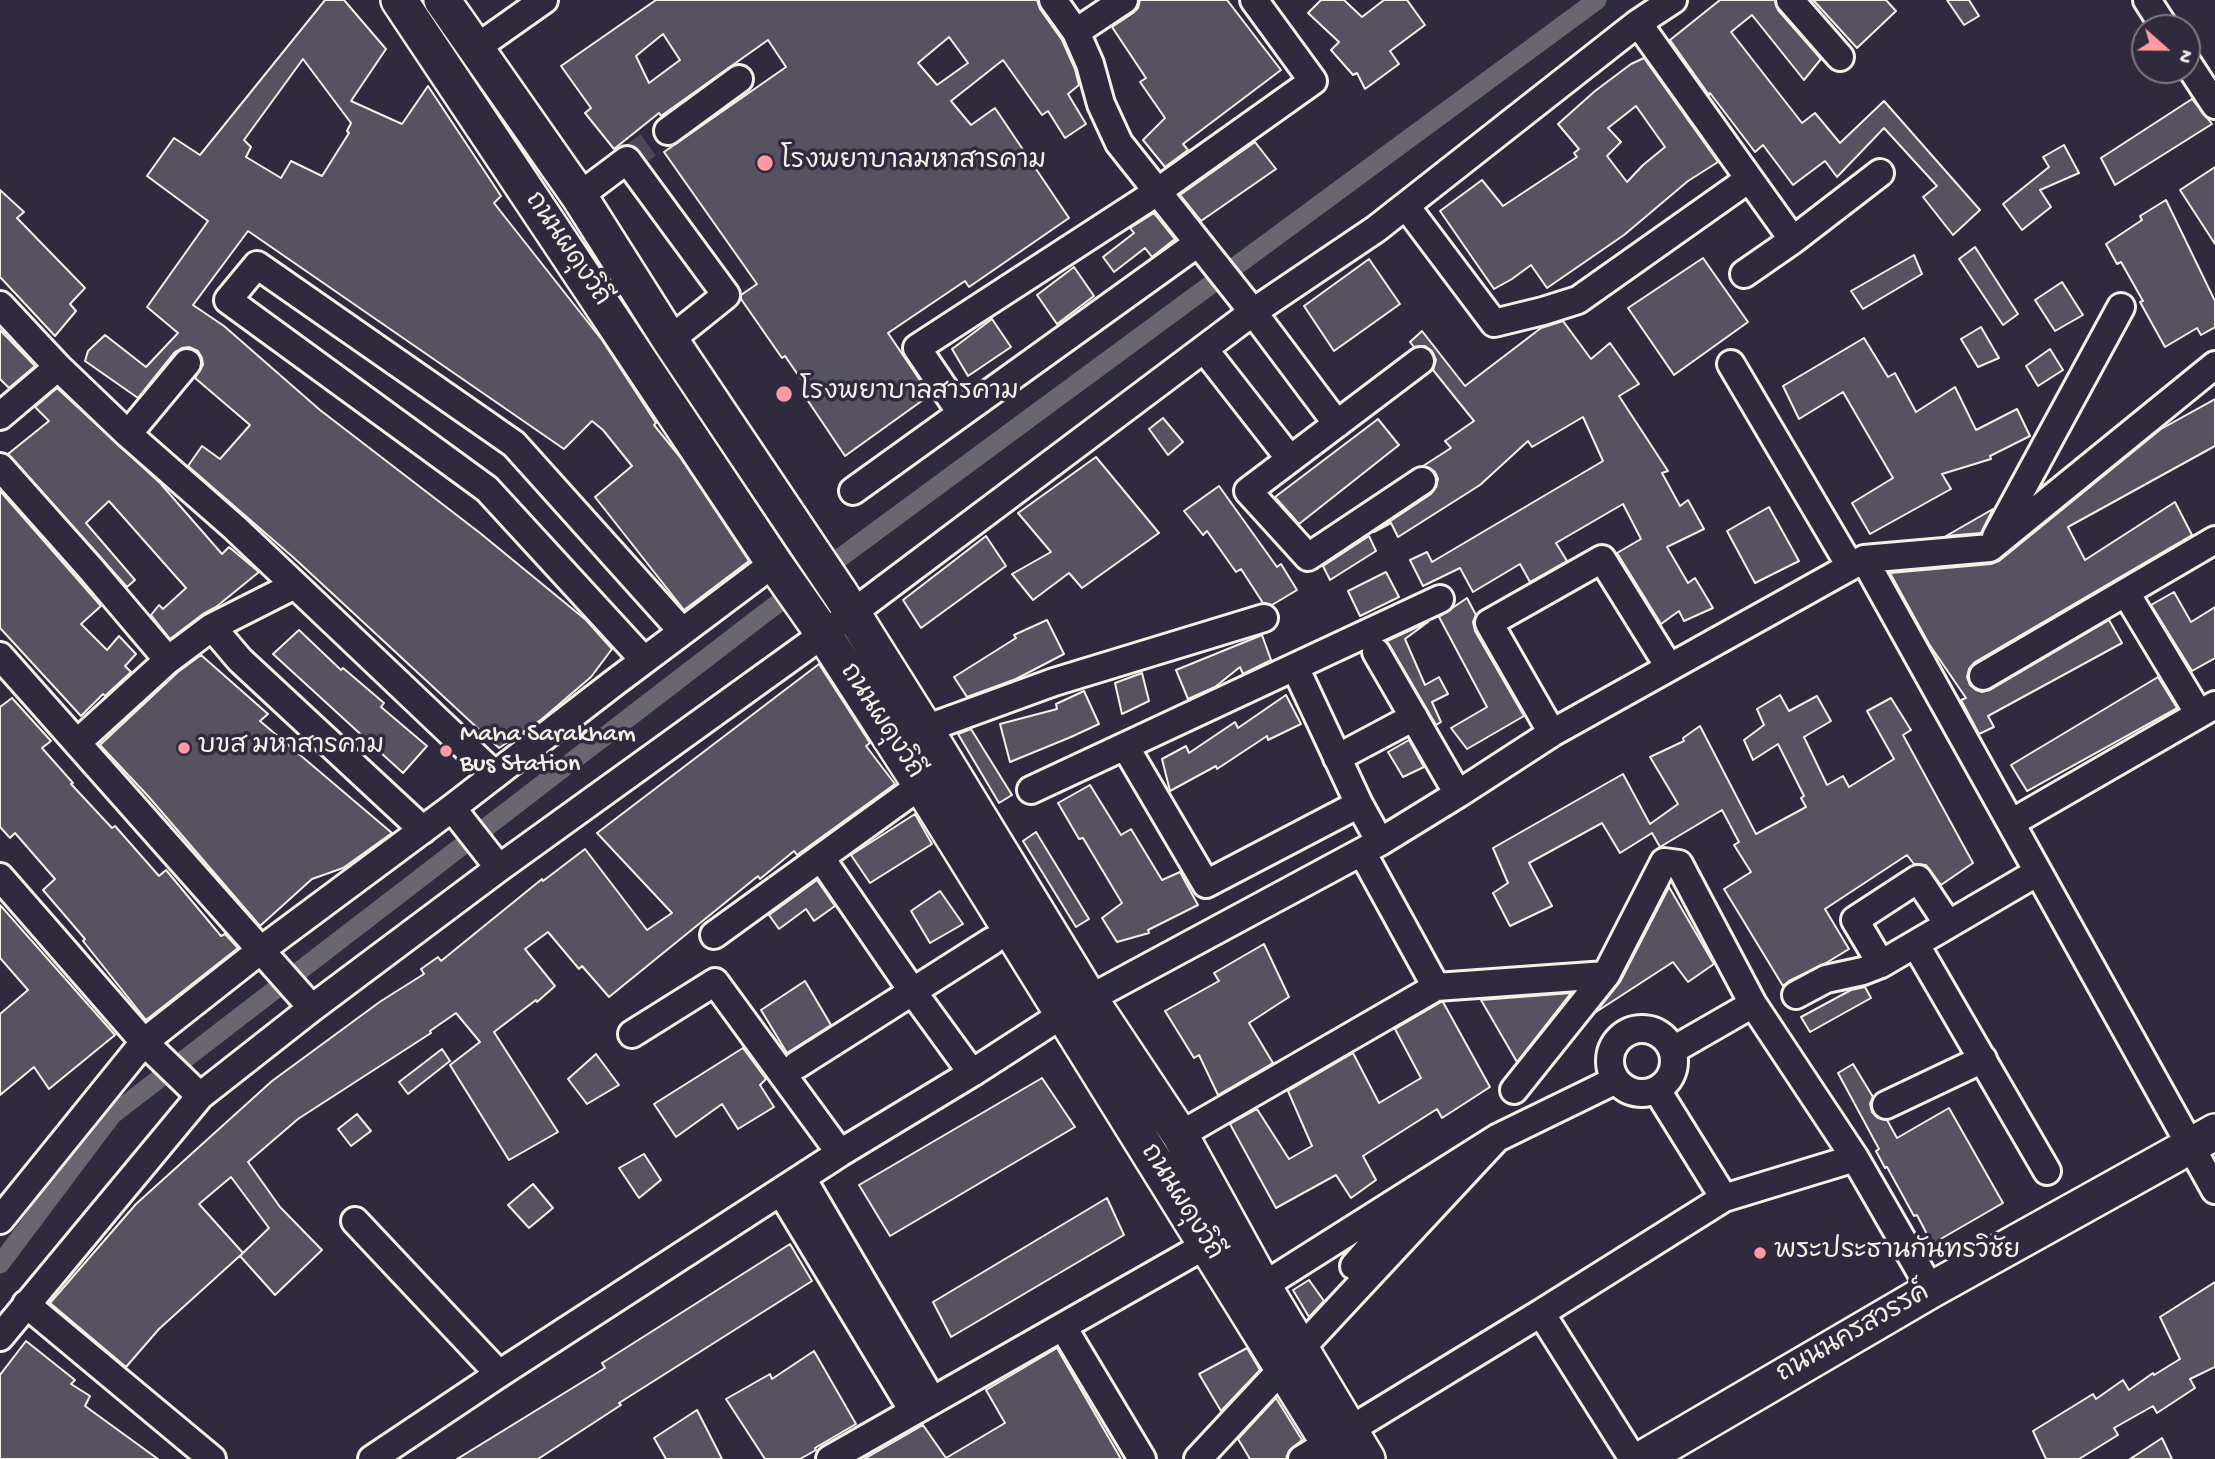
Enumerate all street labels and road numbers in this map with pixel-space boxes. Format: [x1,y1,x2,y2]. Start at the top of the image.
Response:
street label: ถนนผดุงวิถี [516,187,616,313]
street label: ถนนผดุงวิถี [831,659,929,785]
street label: ถนนผดุงวิถี [1132,1139,1228,1267]
street label: ถนนนครสวรรค์ [1772,1279,1936,1391]

